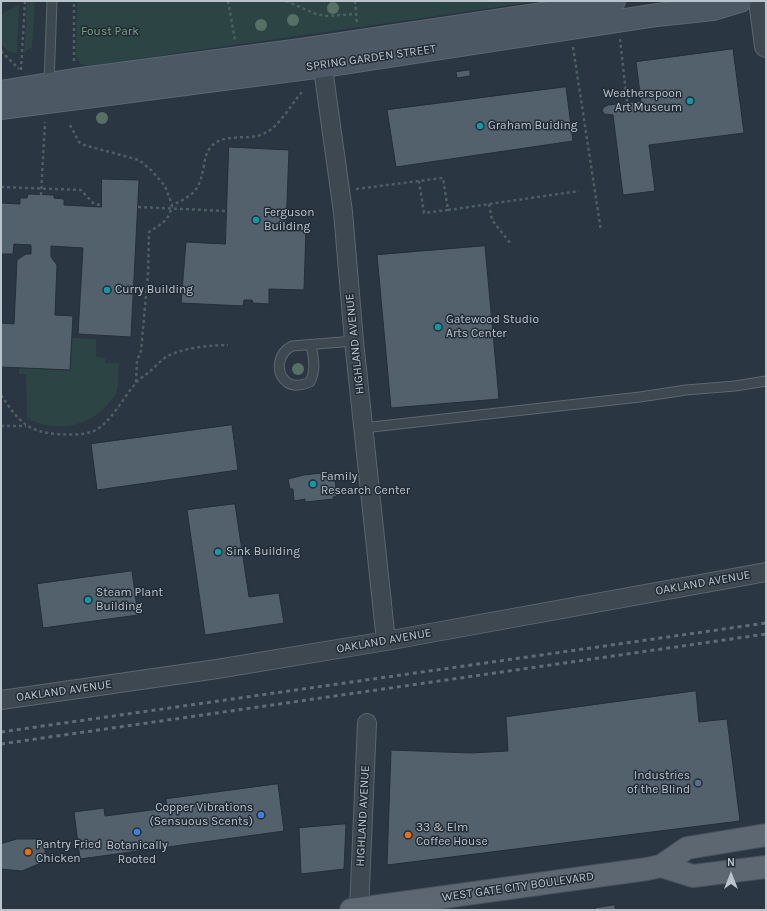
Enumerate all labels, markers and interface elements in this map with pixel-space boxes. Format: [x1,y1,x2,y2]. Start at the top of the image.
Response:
park label: Foust Park [81,25,139,39]
street label: SPRING GARDEN STREET [305,42,437,74]
place label: Weatherspoon Art Museum [603,87,682,115]
marker: Weatherspoon Art Museum [685,96,695,106]
place label: Graham Buiding [488,119,578,133]
marker: Graham Buiding [475,121,485,131]
place label: Ferguson Building [264,206,314,234]
marker: Ferguson Building [251,215,261,225]
place label: Curry Building [115,283,193,297]
marker: Curry Building [102,285,112,295]
street label: HIGHLAND AVENUE [343,293,367,395]
place label: Gatewood Studio Arts Center [446,313,539,341]
marker: Gatewood Studio Arts Center [433,322,443,332]
place label: Family Research Center [321,470,410,498]
marker: Family Research Center [308,479,318,489]
place label: Sink Building [226,545,300,559]
marker: Sink Building [213,547,223,557]
street label: OAKLAND AVENUE [654,568,752,598]
place label: Steam Plant Building [96,586,163,614]
marker: Steam Plant Building [83,595,93,605]
street label: OAKLAND AVENUE [335,626,433,656]
street label: OAKLAND AVENUE [15,677,113,705]
street label: HIGHLAND AVENUE [353,765,373,867]
place label: Industries of the Blind [627,769,690,797]
marker: Industries of the Blind [693,778,703,788]
place label: Copper Vibrations (Sensuous Scents) [150,801,253,829]
marker: Copper Vibrations (Sensuous Scents) [256,810,266,820]
place label: 33 & Elm Coffee House [416,821,488,849]
marker: Botanically Rooted [132,827,142,837]
marker: 33 & Elm Coffee House [403,830,413,840]
place label: Pantry Fried Chicken [36,838,101,866]
place label: Botanically Rooted [106,839,168,867]
marker: Pantry Fried Chicken [23,847,33,857]
north arrow [711,855,751,895]
text: N [727,856,735,869]
street label: WEST GATE CITY BOULEVARD [441,869,595,905]

